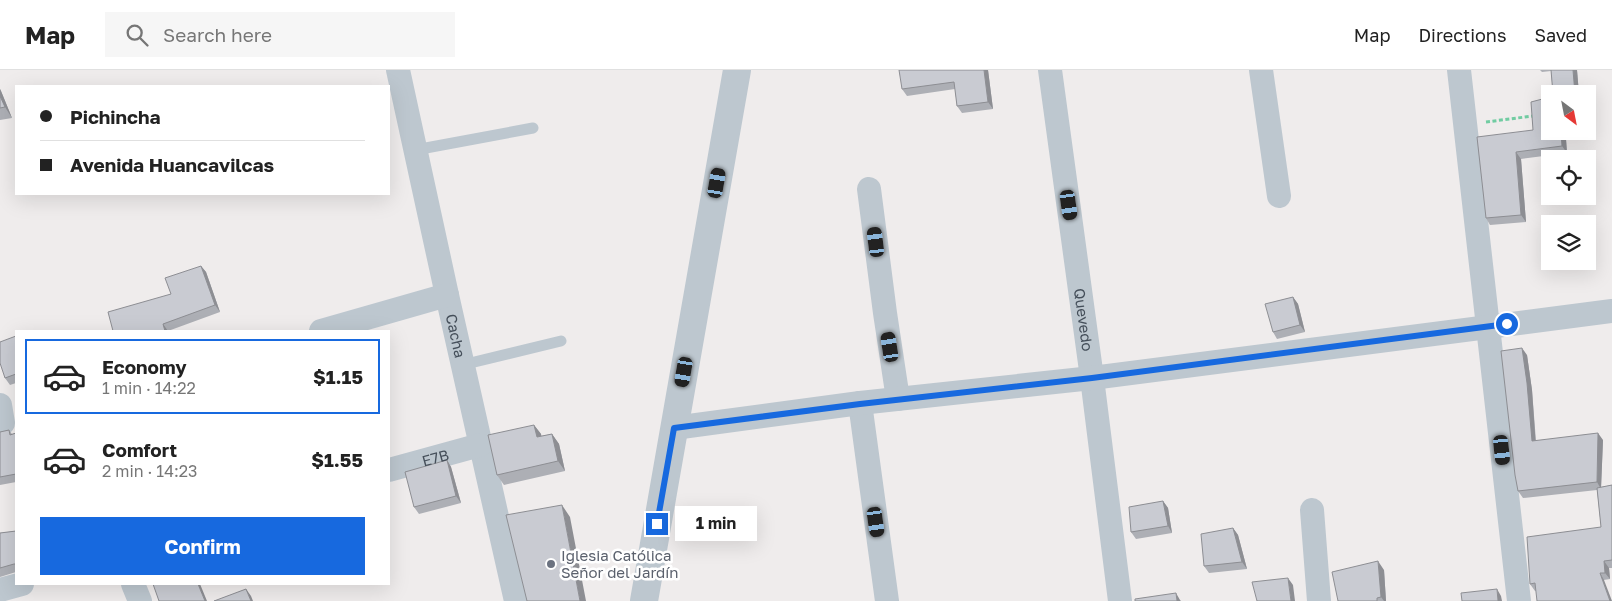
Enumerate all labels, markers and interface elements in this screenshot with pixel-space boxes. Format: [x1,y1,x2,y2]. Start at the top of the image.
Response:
search box [105,12,455,57]
text: Map [25,20,75,49]
icon: search [123,21,151,49]
text: Search here [163,23,272,46]
text: Map [1354,24,1390,46]
text: Directions [1418,24,1506,46]
text: Saved [1534,24,1587,46]
north arrow [1541,85,1596,140]
map controls [1541,85,1596,270]
text: Pichincha [70,105,161,128]
button: locate [1541,150,1596,205]
text: Avenida Huancavilcas [70,153,274,176]
car [707,167,726,199]
car [1059,189,1078,221]
button: layers [1541,215,1596,270]
car [866,226,885,258]
street label: Quevedo [1071,287,1097,352]
street label: Cacha [442,312,470,359]
route start [1496,313,1518,335]
car [880,331,899,363]
icon: car [42,354,87,399]
text: Economy [102,355,187,378]
car [674,356,693,388]
text: $1.15 [313,365,363,388]
text: 1 min · 14:22 [102,378,196,398]
car [1492,434,1511,466]
icon: car [42,437,87,482]
text: Comfort [102,438,177,461]
street label: E7B [420,445,451,470]
text: $1.55 [311,448,363,471]
text: 2 min · 14:23 [102,461,197,481]
callout: 1 min [674,506,757,542]
car [866,506,885,538]
route end [646,513,668,535]
text: 1 min [696,513,736,533]
button: Confirm [40,517,365,575]
place label: Iglesia Católica Señor del Jardín [561,546,679,581]
marker: Iglesia Católica Señor del Jardín [545,558,557,570]

